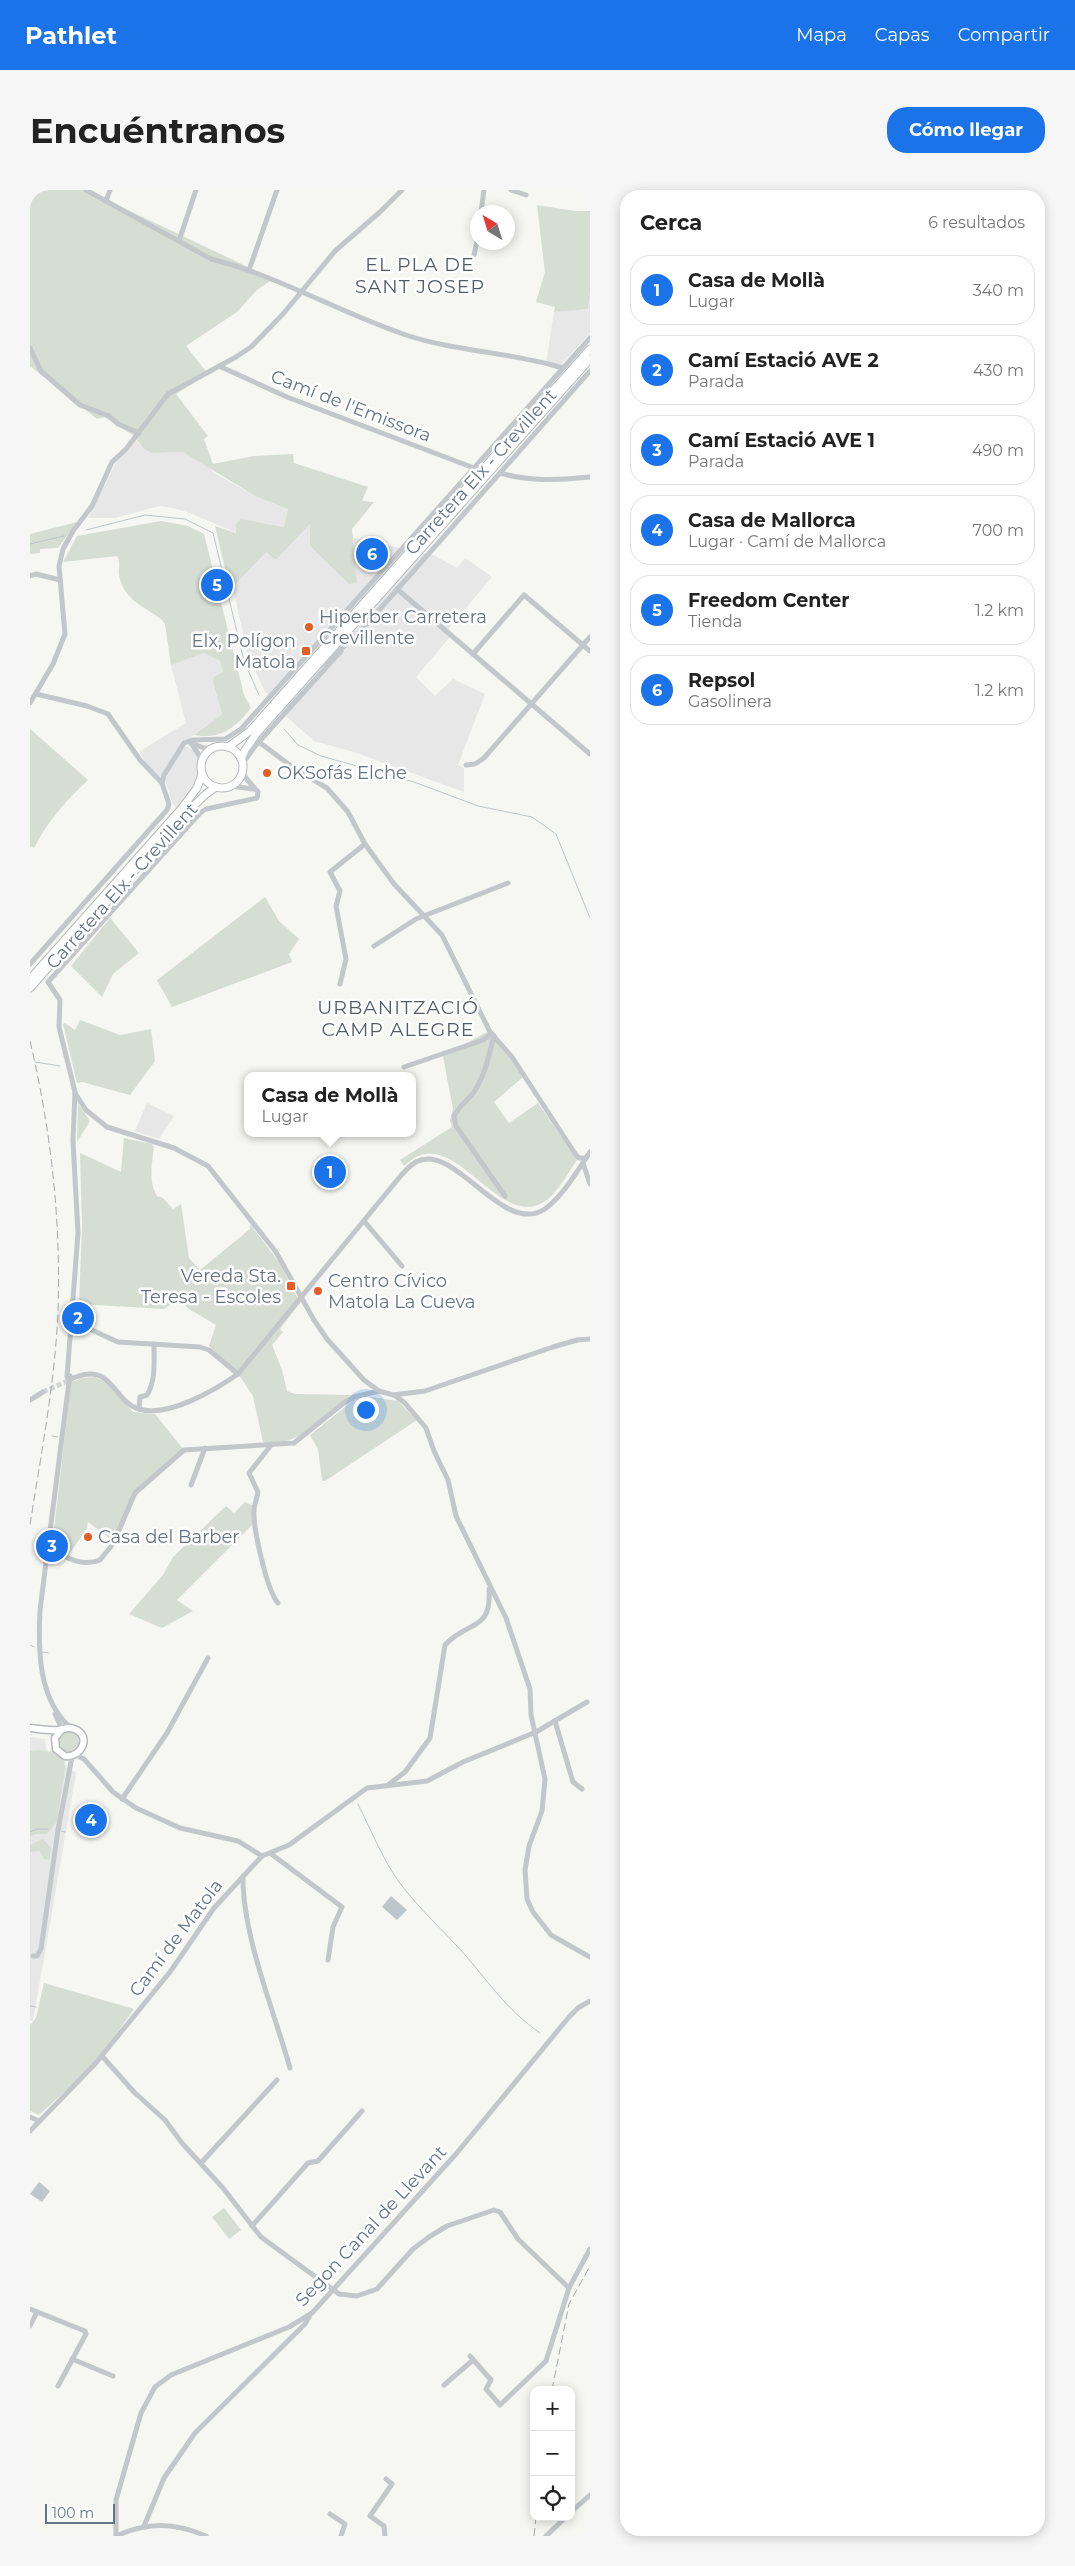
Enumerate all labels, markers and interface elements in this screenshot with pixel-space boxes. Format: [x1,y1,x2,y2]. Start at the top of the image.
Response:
text: Pathlet [25,21,117,50]
text: Mapa [796,24,847,46]
text: Capas [875,24,930,46]
text: Compartir [958,24,1050,46]
button: Cómo llegar [887,107,1045,153]
text: Encuéntranos [30,109,285,152]
north arrow [470,205,515,250]
text: Cerca [640,210,702,235]
text: 6 resultados [928,213,1025,232]
district label: EL PLA DE SANT JOSEP [355,253,485,298]
text: Casa de Mollà [688,269,825,292]
text: 1 [654,281,660,300]
text: 340 m [973,281,1024,300]
text: Lugar [688,292,735,311]
text: Camí Estació AVE 2 [688,349,879,372]
text: 2 [652,361,662,380]
text: 430 m [973,361,1024,380]
street label: Camí de l'Emissora [268,365,434,447]
text: Parada [688,372,744,391]
street label: Carretera Elx - Crevillent [401,384,561,560]
text: Camí Estació AVE 1 [688,429,875,452]
text: 3 [652,441,662,460]
text: 490 m [972,441,1024,460]
text: Parada [688,452,744,471]
text: Casa de Mallorca [688,509,856,532]
text: 4 [651,521,663,540]
text: 700 m [973,521,1024,540]
text: Lugar · Camí de Mallorca [688,532,886,551]
pin: 6 [356,535,388,573]
pin: 5 [201,566,233,604]
text: Freedom Center [688,589,850,612]
text: 5 [652,601,662,620]
text: 1.2 km [975,601,1024,620]
place label: Hiperber Carretera Crevillente [319,606,487,649]
text: Tienda [688,612,742,631]
marker: Hiperber Carretera Crevillente [303,621,315,633]
place label: Elx, Polígon Matola [192,630,296,673]
marker: Elx, Polígon Matola [300,645,312,657]
text: Repsol [688,669,755,692]
text: 6 [652,681,662,700]
text: 1.2 km [975,681,1024,700]
text: Gasolinera [688,692,772,711]
place label: OKSofás Elche [277,762,407,784]
marker: OKSofás Elche [261,767,273,779]
street label: Carretera Elx - Crevillent [42,798,202,974]
district label: URBANITZACIÓ CAMP ALEGRE [317,996,479,1041]
popup [244,1072,416,1137]
text: Casa de Mollà [262,1084,398,1107]
text: Lugar [262,1107,308,1126]
pin: 1 [314,1153,346,1191]
place label: Vereda Sta. Teresa - Escoles [141,1265,281,1308]
place label: Centro Cívico Matola La Cueva [328,1270,475,1313]
marker: Vereda Sta. Teresa - Escoles [285,1280,297,1292]
marker: Centro Cívico Matola La Cueva [312,1285,324,1297]
pin: 2 [62,1299,94,1337]
your location [353,1397,379,1423]
place label: Casa del Barber [98,1526,240,1548]
pin: 3 [36,1527,68,1565]
marker: Casa del Barber [82,1531,94,1543]
pin: 4 [75,1801,107,1839]
street label: Camí de Matola [125,1875,227,2001]
street label: Segon Canal de Llevant [291,2141,451,2311]
map controls [530,2386,575,2521]
button: + [530,2386,575,2431]
button: − [530,2431,575,2476]
button: locate [530,2476,575,2521]
scale bar [45,2501,115,2524]
text: 100 m [52,2504,94,2522]

